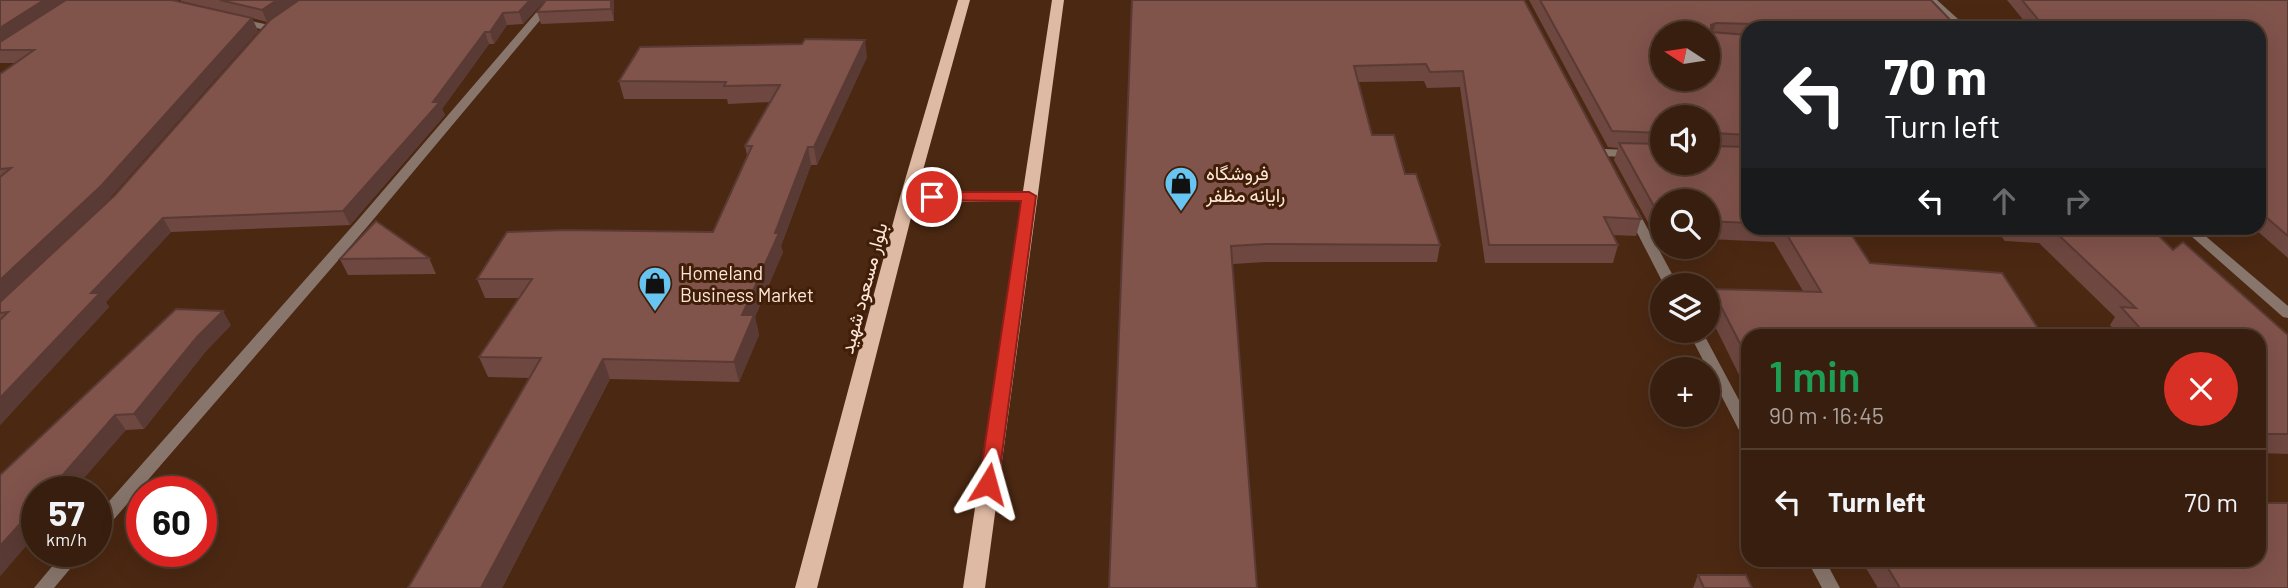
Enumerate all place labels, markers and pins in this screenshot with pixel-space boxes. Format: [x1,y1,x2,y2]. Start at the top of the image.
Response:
place label: فروشگاه رایانه مظفر [1205,161,1285,207]
shop icon: فروشگاه رایانه مظفر [1162,164,1200,213]
pin [902,167,962,227]
place label: Homeland Business Market [680,261,814,306]
shop icon: Homeland Business Market [636,264,674,313]

